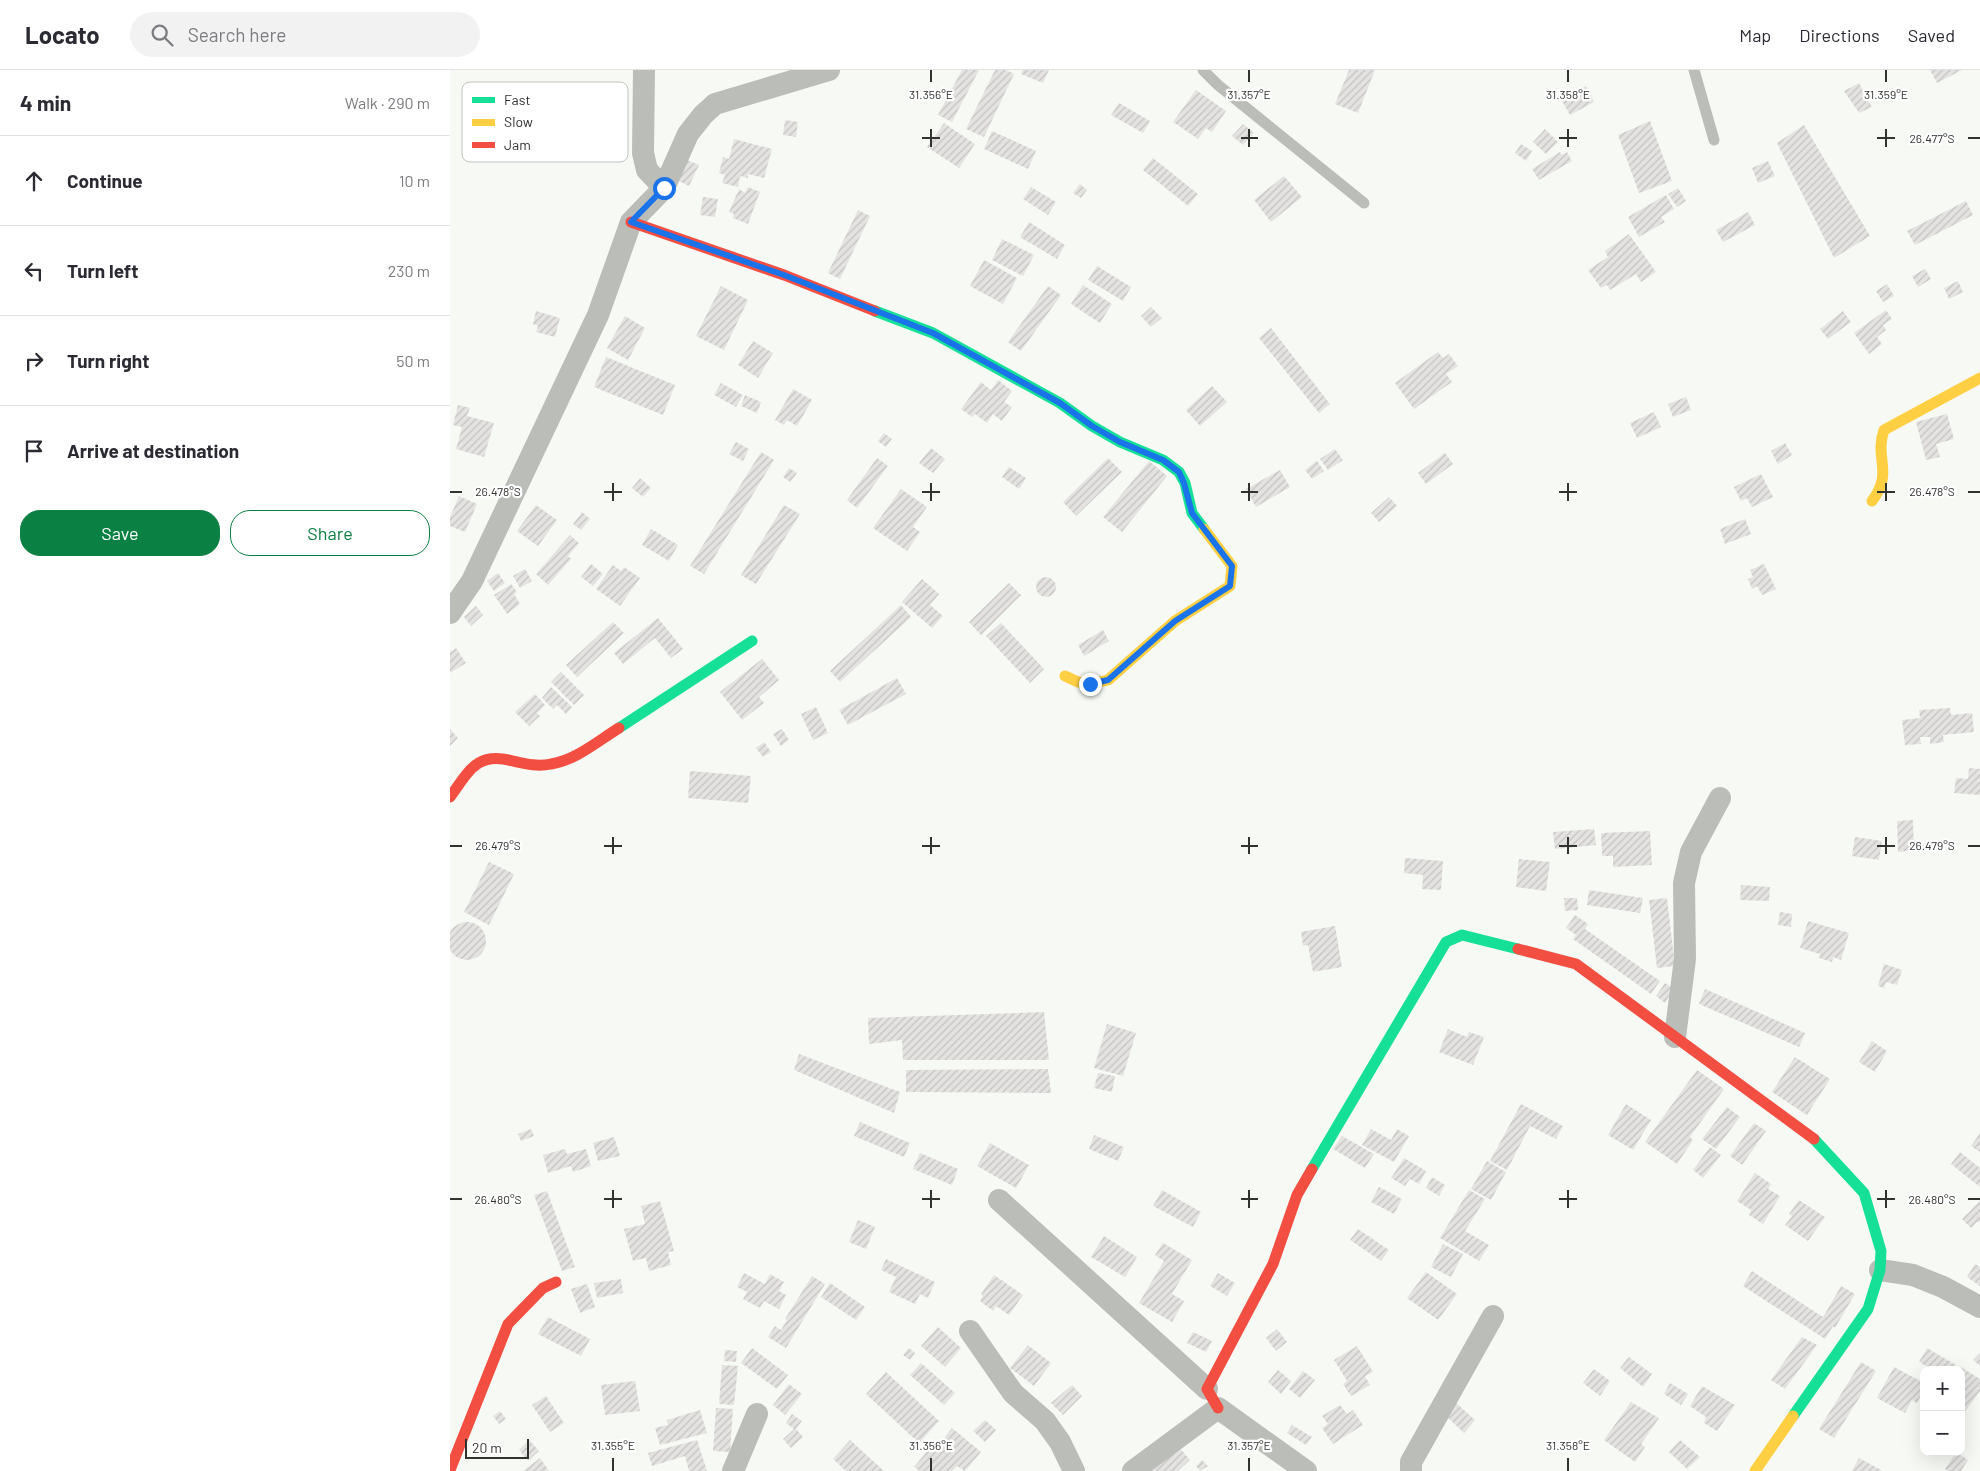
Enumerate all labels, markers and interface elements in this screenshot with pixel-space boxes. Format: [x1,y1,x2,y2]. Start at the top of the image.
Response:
search box [130,12,480,57]
text: Locato [25,20,100,49]
icon: search [148,21,176,49]
text: Search here [188,23,286,46]
text: Map [1739,24,1771,46]
text: Directions [1799,24,1880,46]
text: Saved [1908,24,1955,46]
legend [462,82,628,162]
text: 31.356°E [909,87,953,101]
text: 31.357°E [1227,87,1271,101]
text: 31.358°E [1546,87,1590,101]
text: 31.359°E [1864,87,1908,101]
text: 4 min [20,90,71,115]
text: Fast [504,91,530,108]
text: Walk · 290 m [345,93,430,112]
text: Slow [504,113,533,130]
text: 26.477°S [1909,131,1955,145]
text: Jam [504,136,531,153]
icon: ahead [20,167,48,195]
text: Continue [67,169,143,192]
text: 10 m [399,171,430,190]
route start [653,177,676,200]
icon: left [20,257,48,285]
text: Turn left [67,259,138,282]
text: 230 m [388,261,430,280]
icon: right [20,347,48,375]
text: Turn right [67,349,149,372]
text: 50 m [396,351,430,370]
icon: arrive [20,437,48,465]
text: Arrive at destination [67,439,239,462]
text: 26.478°S [475,484,521,498]
text: 26.478°S [1909,484,1955,498]
button: Save [20,510,220,556]
button: Share [230,510,430,556]
route end [1079,673,1102,696]
text: 26.479°S [475,838,521,852]
text: 26.479°S [1909,838,1955,852]
text: 26.480°S [474,1192,522,1206]
text: 26.480°S [1908,1192,1956,1206]
map controls [1920,1366,1965,1456]
button: + [1920,1366,1965,1411]
button: − [1920,1411,1965,1456]
scale bar [465,1436,529,1459]
text: 31.355°E [591,1438,635,1452]
text: 31.356°E [909,1438,953,1452]
text: 31.357°E [1227,1438,1271,1452]
text: 31.358°E [1546,1438,1590,1452]
text: 20 m [472,1439,502,1456]

